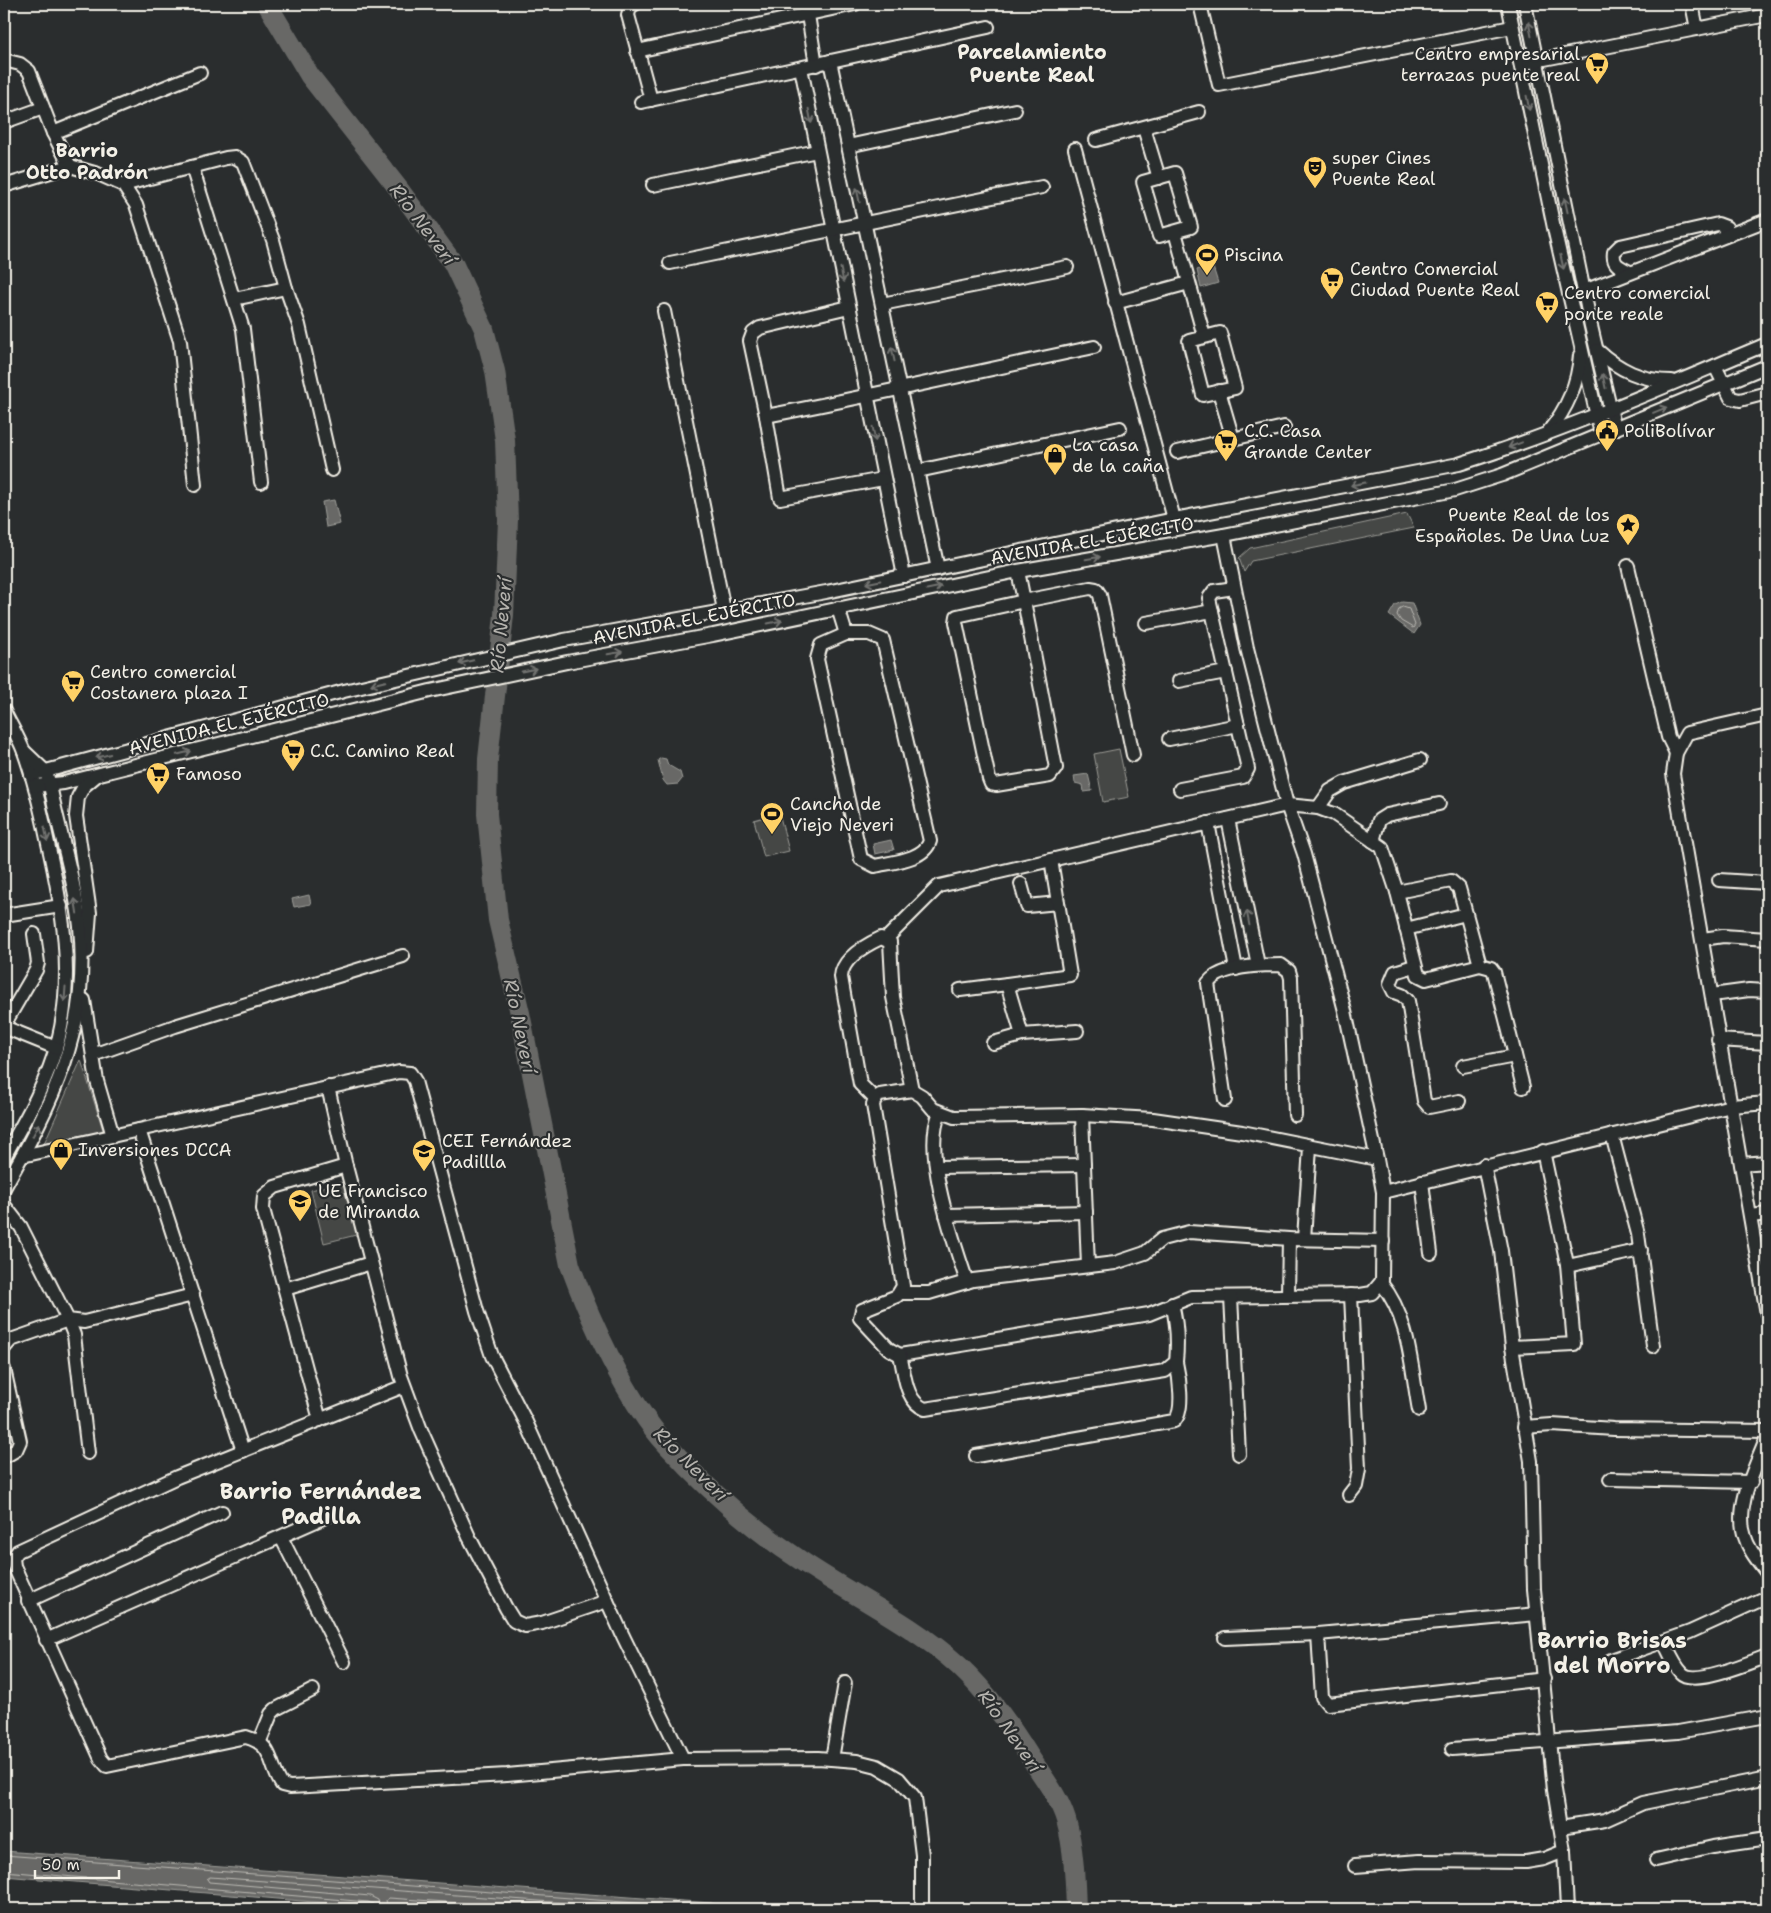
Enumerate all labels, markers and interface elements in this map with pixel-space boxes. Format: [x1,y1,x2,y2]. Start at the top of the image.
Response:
one-way arrow [1525,21,1534,37]
district label: Parcelamiento Puente Real [957,39,1107,88]
place label: Centro empresarial terrazas puente real [1401,42,1581,87]
supermarket icon: Centro empresarial terrazas puente real [1584,51,1610,85]
one-way arrow [1523,95,1533,111]
one-way arrow [806,107,815,123]
district label: Barrio Otto Padrón [26,138,149,185]
place label: super Cines Puente Real [1332,146,1436,191]
theatre icon: super Cines Puente Real [1302,155,1328,189]
water label: Río Neverí [384,178,463,272]
one-way arrow [853,187,863,203]
one-way arrow [1561,198,1570,214]
sports icon: Piscina [1194,242,1220,276]
place label: Piscina [1224,243,1283,267]
one-way arrow [1558,253,1567,269]
place label: Centro Comercial Ciudad Puente Real [1350,257,1520,302]
one-way arrow [838,266,848,282]
supermarket icon: Centro Comercial Ciudad Puente Real [1319,266,1345,300]
place label: Centro comercial ponte reale [1564,281,1711,326]
supermarket icon: Centro comercial ponte reale [1534,290,1560,324]
one-way arrow [888,346,897,362]
one-way arrow [1599,374,1608,390]
one-way arrow [1652,405,1667,414]
public building icon: PoliBolívar [1594,418,1620,452]
place label: C.C. Casa Grande Center [1244,419,1372,464]
place label: PoliBolívar [1624,419,1715,443]
one-way arrow [870,426,879,442]
supermarket icon: C.C. Casa Grande Center [1213,428,1239,462]
place label: La casa de la caña [1072,433,1164,478]
one-way arrow [1508,441,1524,450]
shop icon: La casa de la caña [1042,442,1068,476]
one-way arrow [1350,479,1366,489]
place label: Puente Real de los Españoles. De Una Luz [1415,503,1610,548]
street label: AVENIDA EL EJÉRCITO [989,511,1195,571]
place icon: Puente Real de los Españoles. De Una Luz [1615,512,1641,546]
one-way arrow [1085,552,1101,562]
water label: Río Neverí [484,574,518,674]
one-way arrow [865,578,881,587]
one-way arrow [925,583,941,593]
street label: AVENIDA EL EJÉRCITO [591,588,797,650]
one-way arrow [766,616,782,626]
one-way arrow [607,647,623,657]
one-way arrow [458,658,474,668]
place label: Centro comercial Costanera plaza I [90,660,248,705]
one-way arrow [521,665,537,674]
supermarket icon: Centro comercial Costanera plaza I [60,669,86,703]
one-way arrow [371,679,387,688]
street label: AVENIDA EL EJÉRCITO [126,687,332,761]
supermarket icon: C.C. Camino Real [280,738,306,772]
place label: C.C. Camino Real [310,739,455,763]
one-way arrow [176,748,192,757]
one-way arrow [96,752,112,762]
supermarket icon: Famoso [145,761,171,795]
place label: Famoso [176,762,242,786]
place label: Cancha de Viejo Neveri [790,792,894,837]
sports icon: Cancha de Viejo Neveri [759,801,785,835]
one-way arrow [42,825,51,841]
one-way arrow [71,899,81,915]
one-way arrow [1243,910,1253,926]
water label: Río Neverí [498,977,543,1078]
one-way arrow [60,986,70,1002]
one-way arrow [31,1123,41,1138]
place label: CEI Fernández Padillla [442,1129,572,1174]
shop icon: Inversiones DCCA [48,1137,74,1171]
place label: Inversiones DCCA [78,1138,232,1162]
school or university icon: CEI Fernández Padillla [411,1138,437,1172]
place label: UE Francisco de Miranda [318,1179,428,1224]
school or university icon: UE Francisco de Miranda [287,1188,313,1222]
water label: Río Neverí [648,1421,736,1509]
district label: Barrio Fernández Padilla [220,1477,422,1531]
district label: Barrio Brisas del Morro [1537,1626,1687,1680]
water label: Río Neverí [972,1685,1049,1780]
scale bar [35,1848,119,1880]
text: 50 m [42,1855,80,1875]

